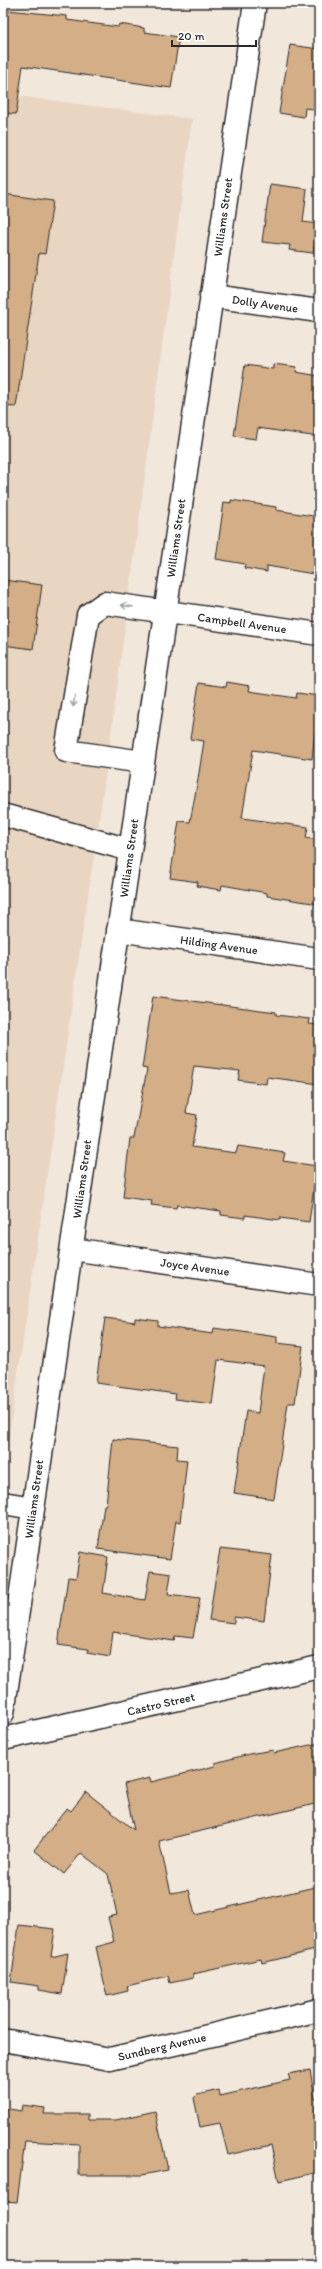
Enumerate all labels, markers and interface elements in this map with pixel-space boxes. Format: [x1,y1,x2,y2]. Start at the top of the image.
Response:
scale bar [172,22,256,48]
text: 20 m [178,29,205,43]
street label: Williams Street [211,176,236,257]
street label: Dolly Avenue [231,292,299,316]
street label: Williams Street [164,497,189,578]
one-way arrow [121,602,134,610]
street label: Campbell Avenue [197,610,288,636]
one-way arrow [70,695,78,708]
street label: Williams Street [117,817,142,898]
street label: Hilding Avenue [179,933,259,957]
street label: Williams Street [70,1138,95,1219]
street label: Joyce Avenue [160,1255,231,1279]
street label: Williams Street [22,1458,47,1539]
street label: Castro Street [126,1689,197,1719]
street label: Sundberg Avenue [116,2030,208,2064]

